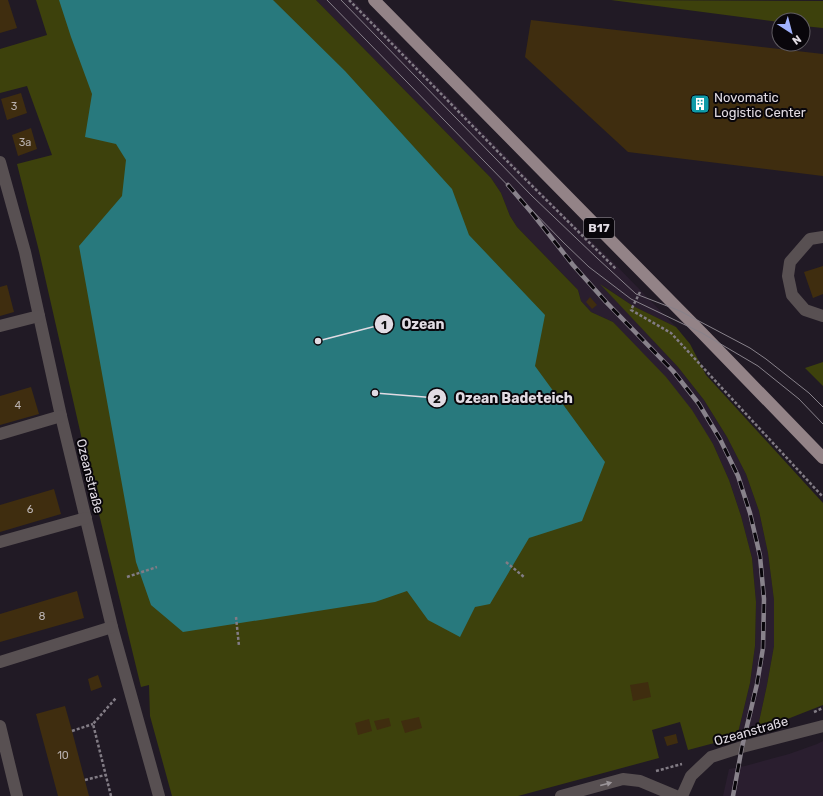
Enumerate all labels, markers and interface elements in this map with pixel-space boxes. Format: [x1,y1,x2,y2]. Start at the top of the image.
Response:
north arrow [771,12,811,52]
text: N [789,32,804,47]
place label: Novomatic Logistic Center [714,90,806,121]
building icon: Novomatic Logistic Center [689,93,711,115]
house number: 3 [11,100,18,113]
house number: 3a [19,136,31,149]
road number: B17 [584,218,614,238]
callout: Ozean [374,311,453,337]
text: Ozean [401,316,445,333]
text: 1 [381,318,387,332]
callout: Ozean Badeteich [427,385,581,411]
text: Ozean Badeteich [455,390,573,407]
text: 2 [433,392,441,406]
house number: 4 [15,399,22,412]
street label: Ozeanstraße [73,437,107,515]
house number: 6 [27,503,34,516]
house number: 8 [39,610,46,623]
street label: Ozeanstraße [712,713,790,749]
house number: 10 [57,749,69,762]
one-way arrow [600,781,612,787]

